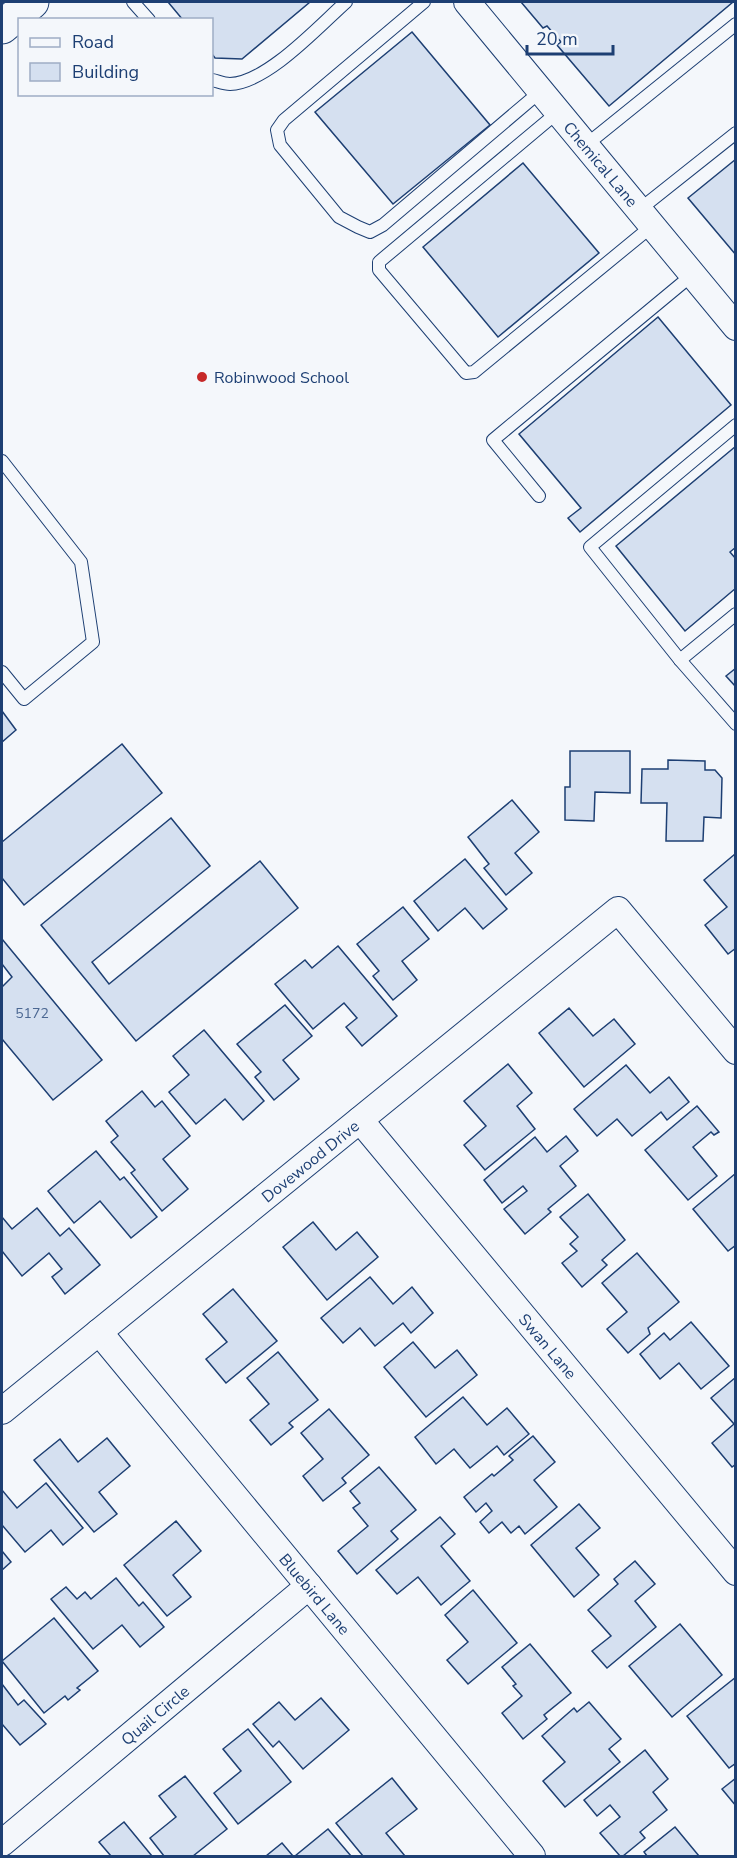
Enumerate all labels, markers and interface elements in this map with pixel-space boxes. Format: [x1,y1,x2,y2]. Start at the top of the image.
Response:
legend [18,18,213,96]
scale bar [527,18,612,56]
text: 20 m [536,27,578,51]
text: Road [72,30,114,54]
text: Building [72,60,139,84]
street label: Chemical Lane [558,117,642,212]
place label: Robinwood School [214,367,349,389]
marker: Robinwood School [195,370,209,384]
house number: 5172 [15,1004,49,1023]
street label: Dovewood Drive [257,1116,364,1208]
street label: Swan Lane [513,1309,581,1384]
street label: Bluebird Lane [274,1549,355,1640]
street label: Quail Circle [117,1681,194,1751]

